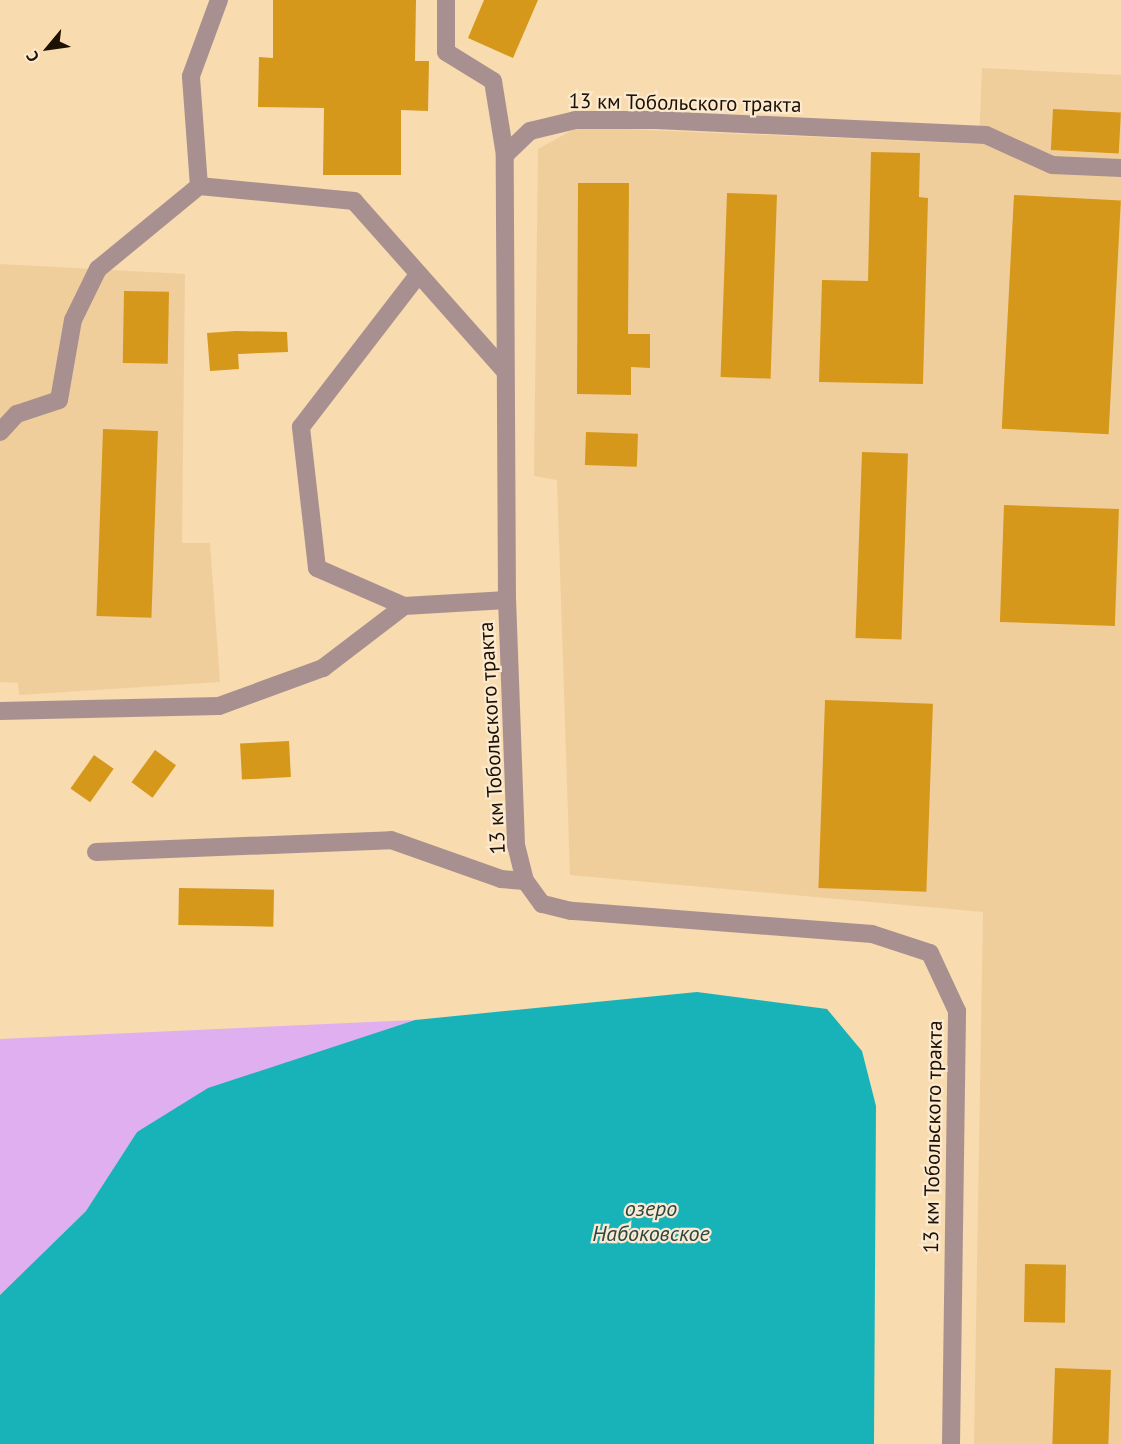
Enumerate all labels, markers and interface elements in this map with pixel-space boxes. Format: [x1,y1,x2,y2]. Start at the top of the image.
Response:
north arrow [18,18,78,78]
text: С [21,48,43,65]
street label: 13 км Тобольского тракта [568,88,802,118]
street label: 13 км Тобольского тракта [473,620,511,856]
street label: 13 км Тобольского тракта [918,1020,948,1254]
water label: озеро Набоковское [592,1195,710,1246]

